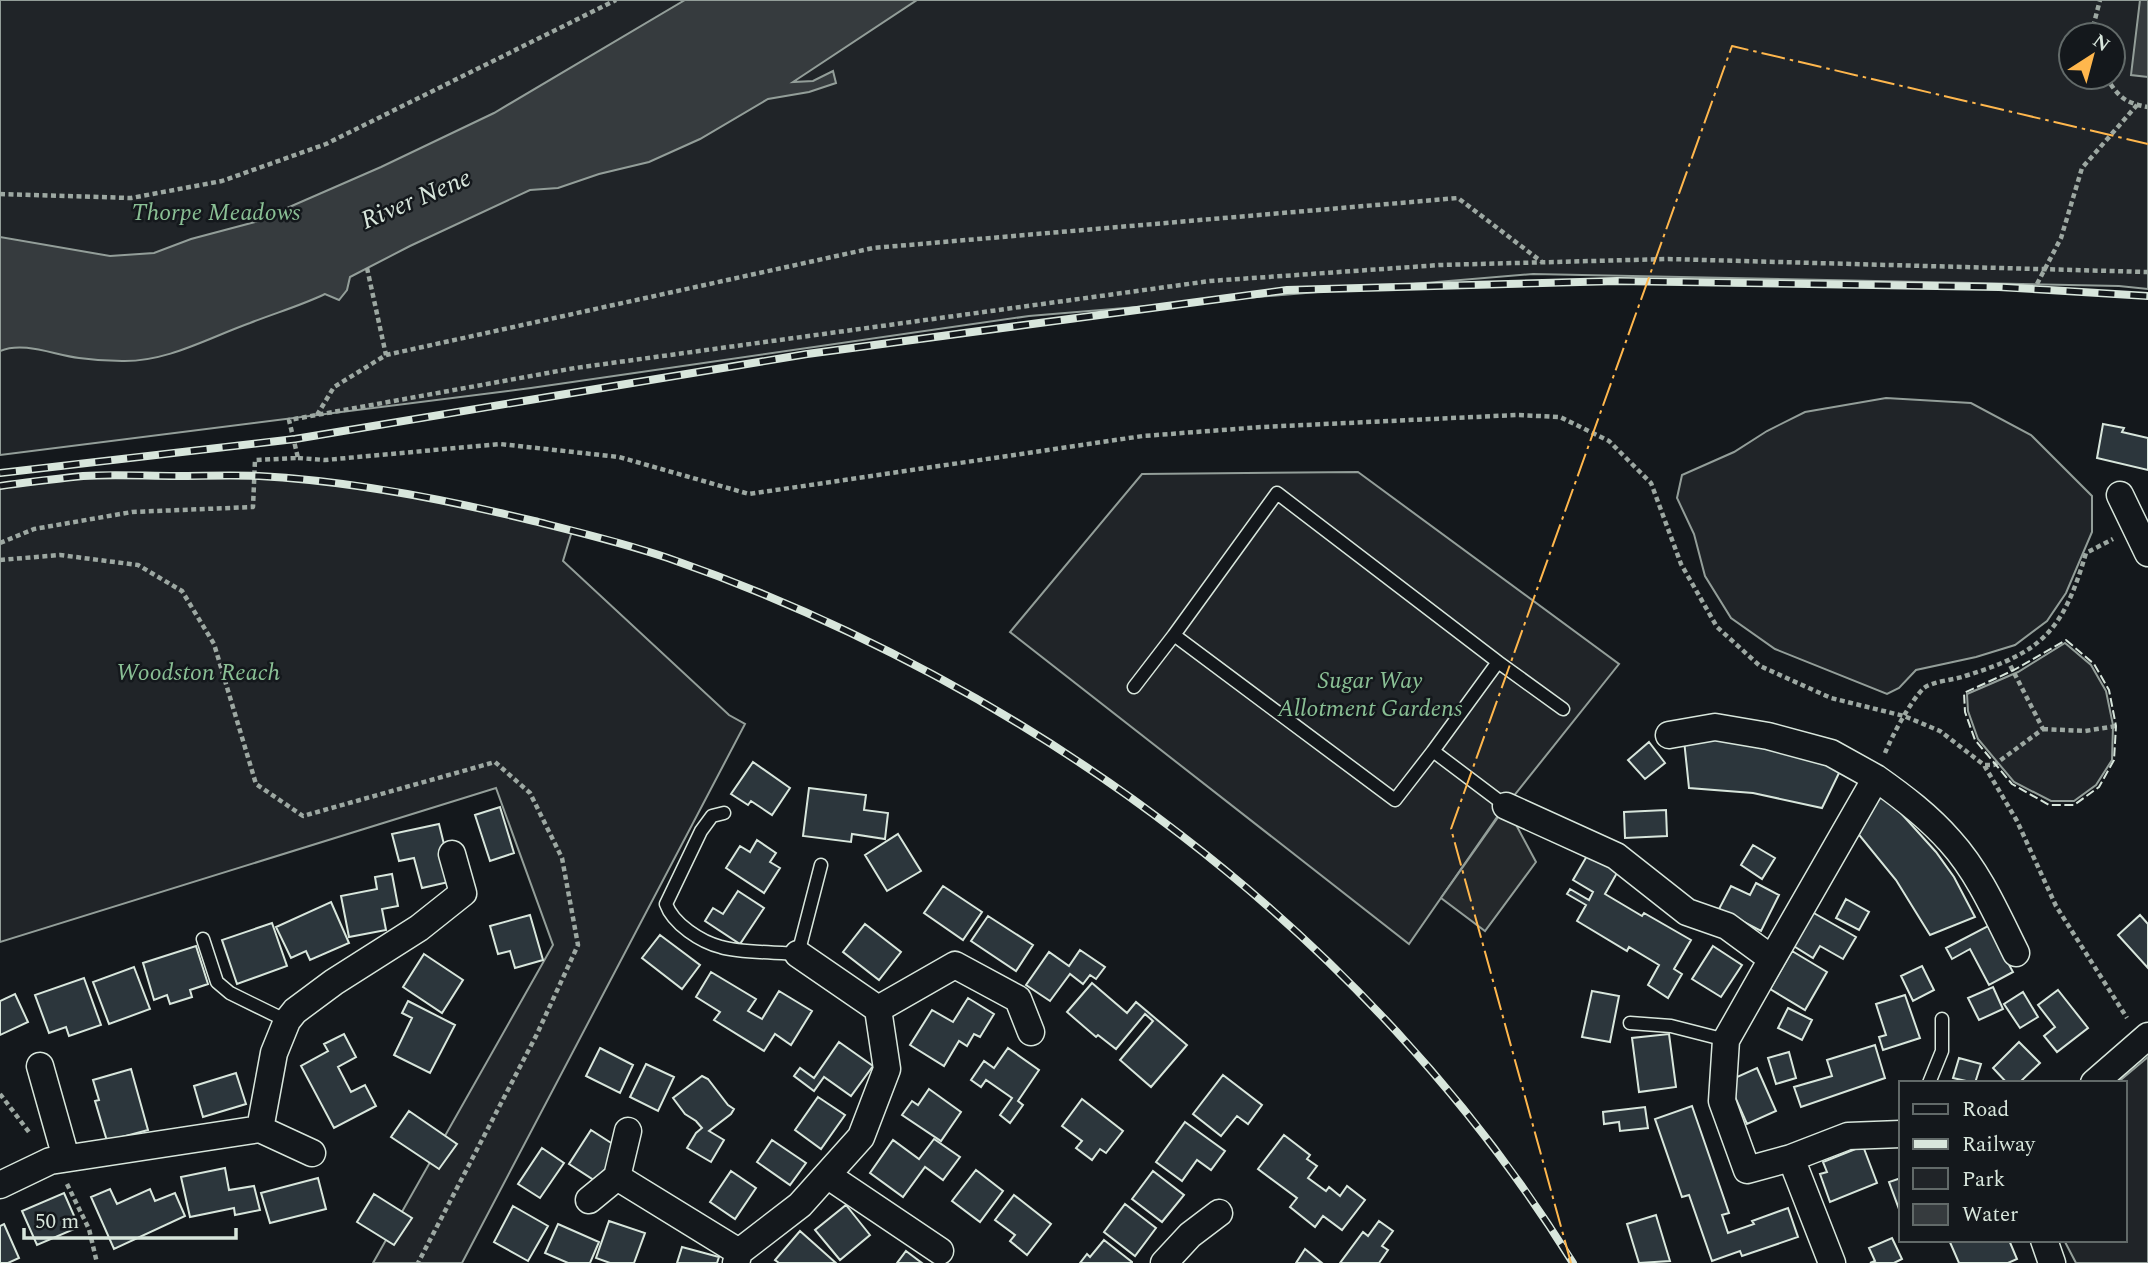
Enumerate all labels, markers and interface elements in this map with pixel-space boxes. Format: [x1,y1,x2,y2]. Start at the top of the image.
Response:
north arrow [2057,21,2127,91]
text: N [2086,27,2116,60]
water label: River Nene [354,158,478,240]
park label: Thorpe Meadows [131,195,301,231]
park label: Woodston Reach [116,655,280,691]
park label: Sugar Way Allotment Gardens [1277,663,1463,727]
legend [1899,1081,2127,1242]
text: Road [1962,1094,2009,1126]
text: Railway [1962,1129,2036,1161]
text: Park [1962,1164,2006,1196]
scale bar [24,1196,236,1240]
text: Water [1962,1199,2018,1231]
text: 50 m [35,1206,79,1238]

